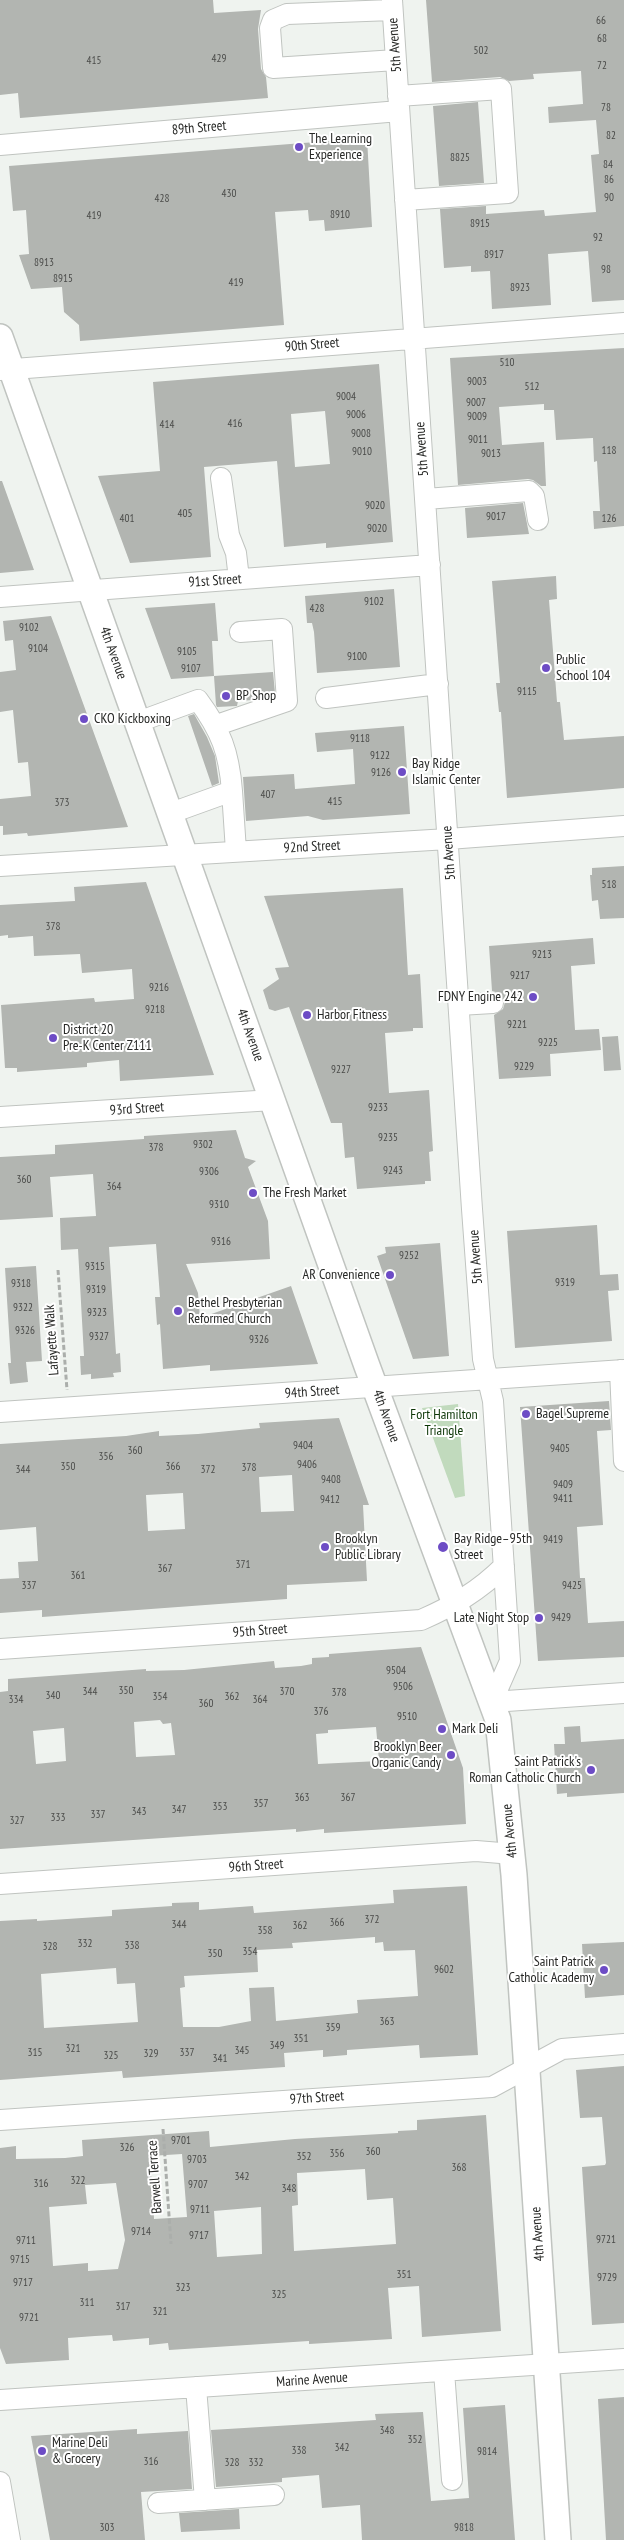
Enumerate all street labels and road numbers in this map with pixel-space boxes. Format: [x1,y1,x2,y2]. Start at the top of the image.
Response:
street label: 5th Avenue [385,17,405,73]
street label: 89th Street [171,117,227,139]
street label: 90th Street [284,334,340,356]
street label: 5th Avenue [412,421,432,477]
street label: 91st Street [188,571,242,591]
street label: 4th Avenue [96,624,130,682]
street label: 5th Avenue [439,825,459,881]
street label: 92nd Street [283,837,341,857]
street label: 4th Avenue [233,1006,267,1064]
street label: 93rd Street [109,1099,165,1119]
street label: 5th Avenue [466,1229,486,1285]
street label: Lafayette Walk [41,1304,63,1376]
street label: 94th Street [284,1382,340,1402]
street label: 4th Avenue [369,1387,403,1445]
street label: 95th Street [232,1621,288,1641]
street label: 4th Avenue [499,1803,521,1859]
street label: 96th Street [228,1856,284,1876]
street label: 97th Street [289,2088,345,2108]
street label: Barwell Terrace [144,2140,166,2214]
street label: 4th Avenue [528,2206,548,2262]
street label: Marine Avenue [276,2369,348,2391]

